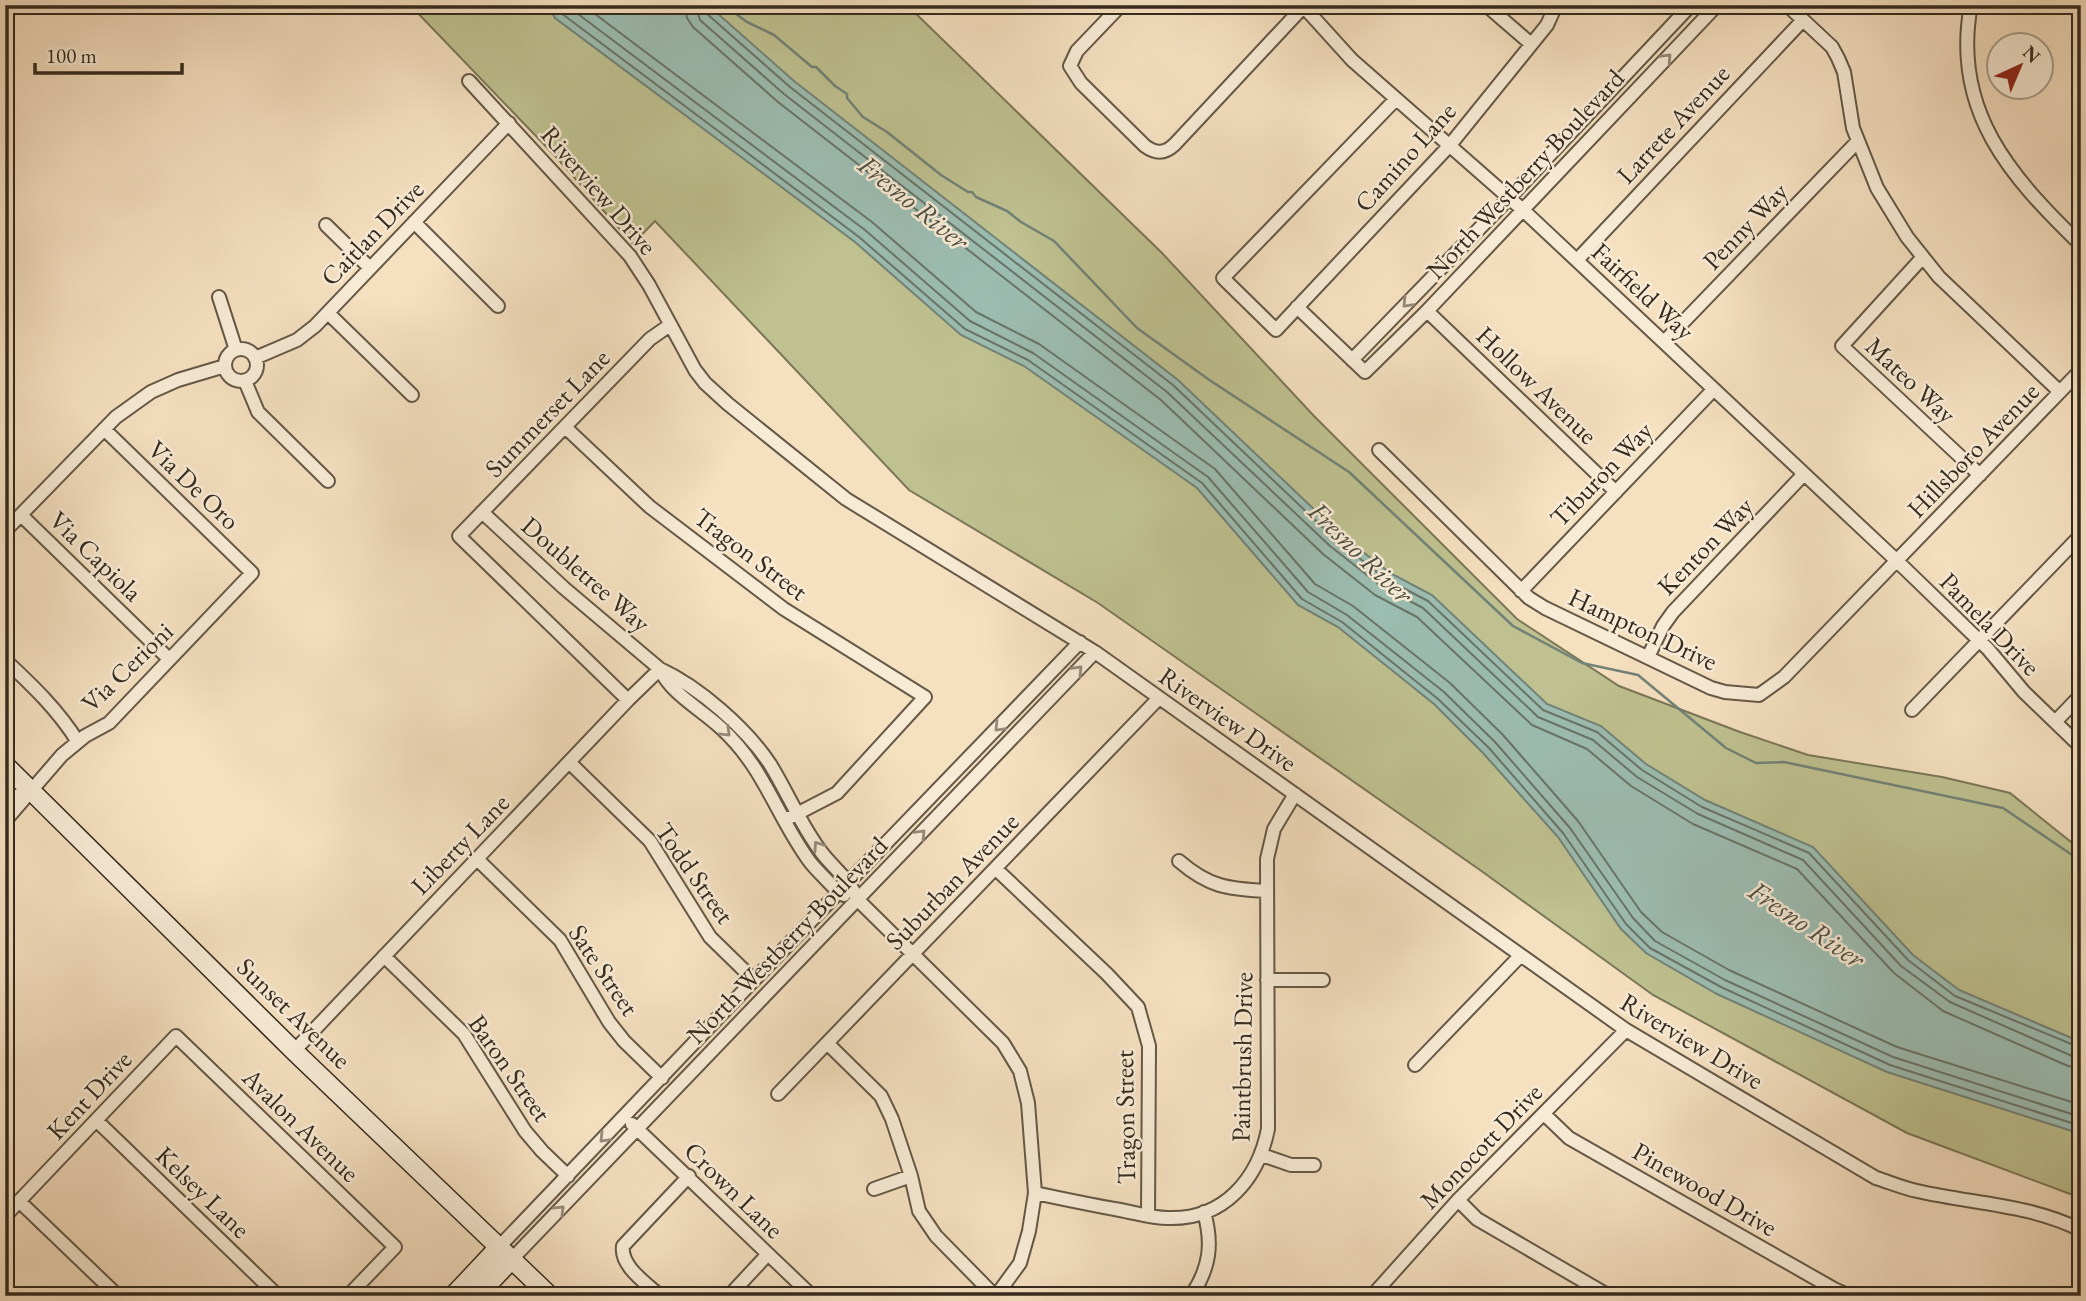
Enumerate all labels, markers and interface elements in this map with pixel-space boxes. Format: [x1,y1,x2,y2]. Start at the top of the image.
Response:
scale bar [35,32,182,76]
north arrow [1984,32,2054,102]
text: N [2017,40,2046,69]
text: 100 m [46,42,97,69]
one-way arrow [1658,53,1671,66]
street label: Larrete Avenue [1609,57,1737,191]
street label: North Westberry Boulevard [1419,61,1632,286]
street label: Camino Lane [1347,95,1463,219]
street label: Riverview Drive [533,118,665,262]
water label: Fresno River [851,146,978,258]
street label: Caitlan Drive [313,173,431,293]
street label: Penny Way [1695,175,1795,277]
street label: Fairfield Way [1584,235,1702,348]
one-way arrow [1403,295,1416,308]
street label: Hollow Avenue [1469,319,1605,451]
street label: Mateo Way [1858,329,1964,431]
street label: Summerset Lane [477,341,617,485]
street label: Hillsboro Avenue [1900,375,2046,525]
street label: Tiburon Way [1542,414,1660,534]
street label: Via De Oro [141,433,247,537]
street label: Kenton Way [1650,489,1761,603]
water label: Fresno River [1300,492,1422,612]
street label: Tragon Street [687,500,815,608]
street label: Via Capiola [42,503,150,609]
street label: Doubletree Way [514,509,658,640]
street label: Pamela Drive [1932,565,2048,683]
street label: Hampton Drive [1563,580,1723,678]
street label: Via Cerioni [74,615,180,719]
street label: Riverview Drive [1152,659,1304,779]
one-way arrow [1069,665,1082,678]
one-way arrow [995,719,1008,732]
one-way arrow [718,724,731,737]
street label: Liberty Lane [403,786,517,902]
street label: Suburban Avenue [878,805,1026,957]
street label: Todd Street [648,816,742,930]
street label: North Westberry Boulevard [679,828,896,1051]
one-way arrow [912,829,925,842]
one-way arrow [814,841,826,854]
water label: Fresno River [1741,872,1873,977]
street label: Sate Street [561,918,647,1022]
street label: Sunset Avenue [230,950,358,1076]
street label: Paintbrush Drive [1224,972,1260,1142]
street label: Riverview Drive [1614,985,1770,1097]
street label: Baron Street [461,1008,559,1128]
street label: Kent Drive [39,1043,139,1147]
street label: Tragon Street [1107,1050,1143,1184]
street label: Avalon Avenue [234,1060,367,1189]
street label: Monocott Drive [1412,1076,1550,1216]
one-way arrow [599,1130,612,1143]
street label: Crown Lane [677,1134,791,1246]
street label: Pinewood Drive [1627,1134,1783,1244]
street label: Kelsey Lane [149,1139,257,1245]
one-way arrow [551,1206,564,1219]

